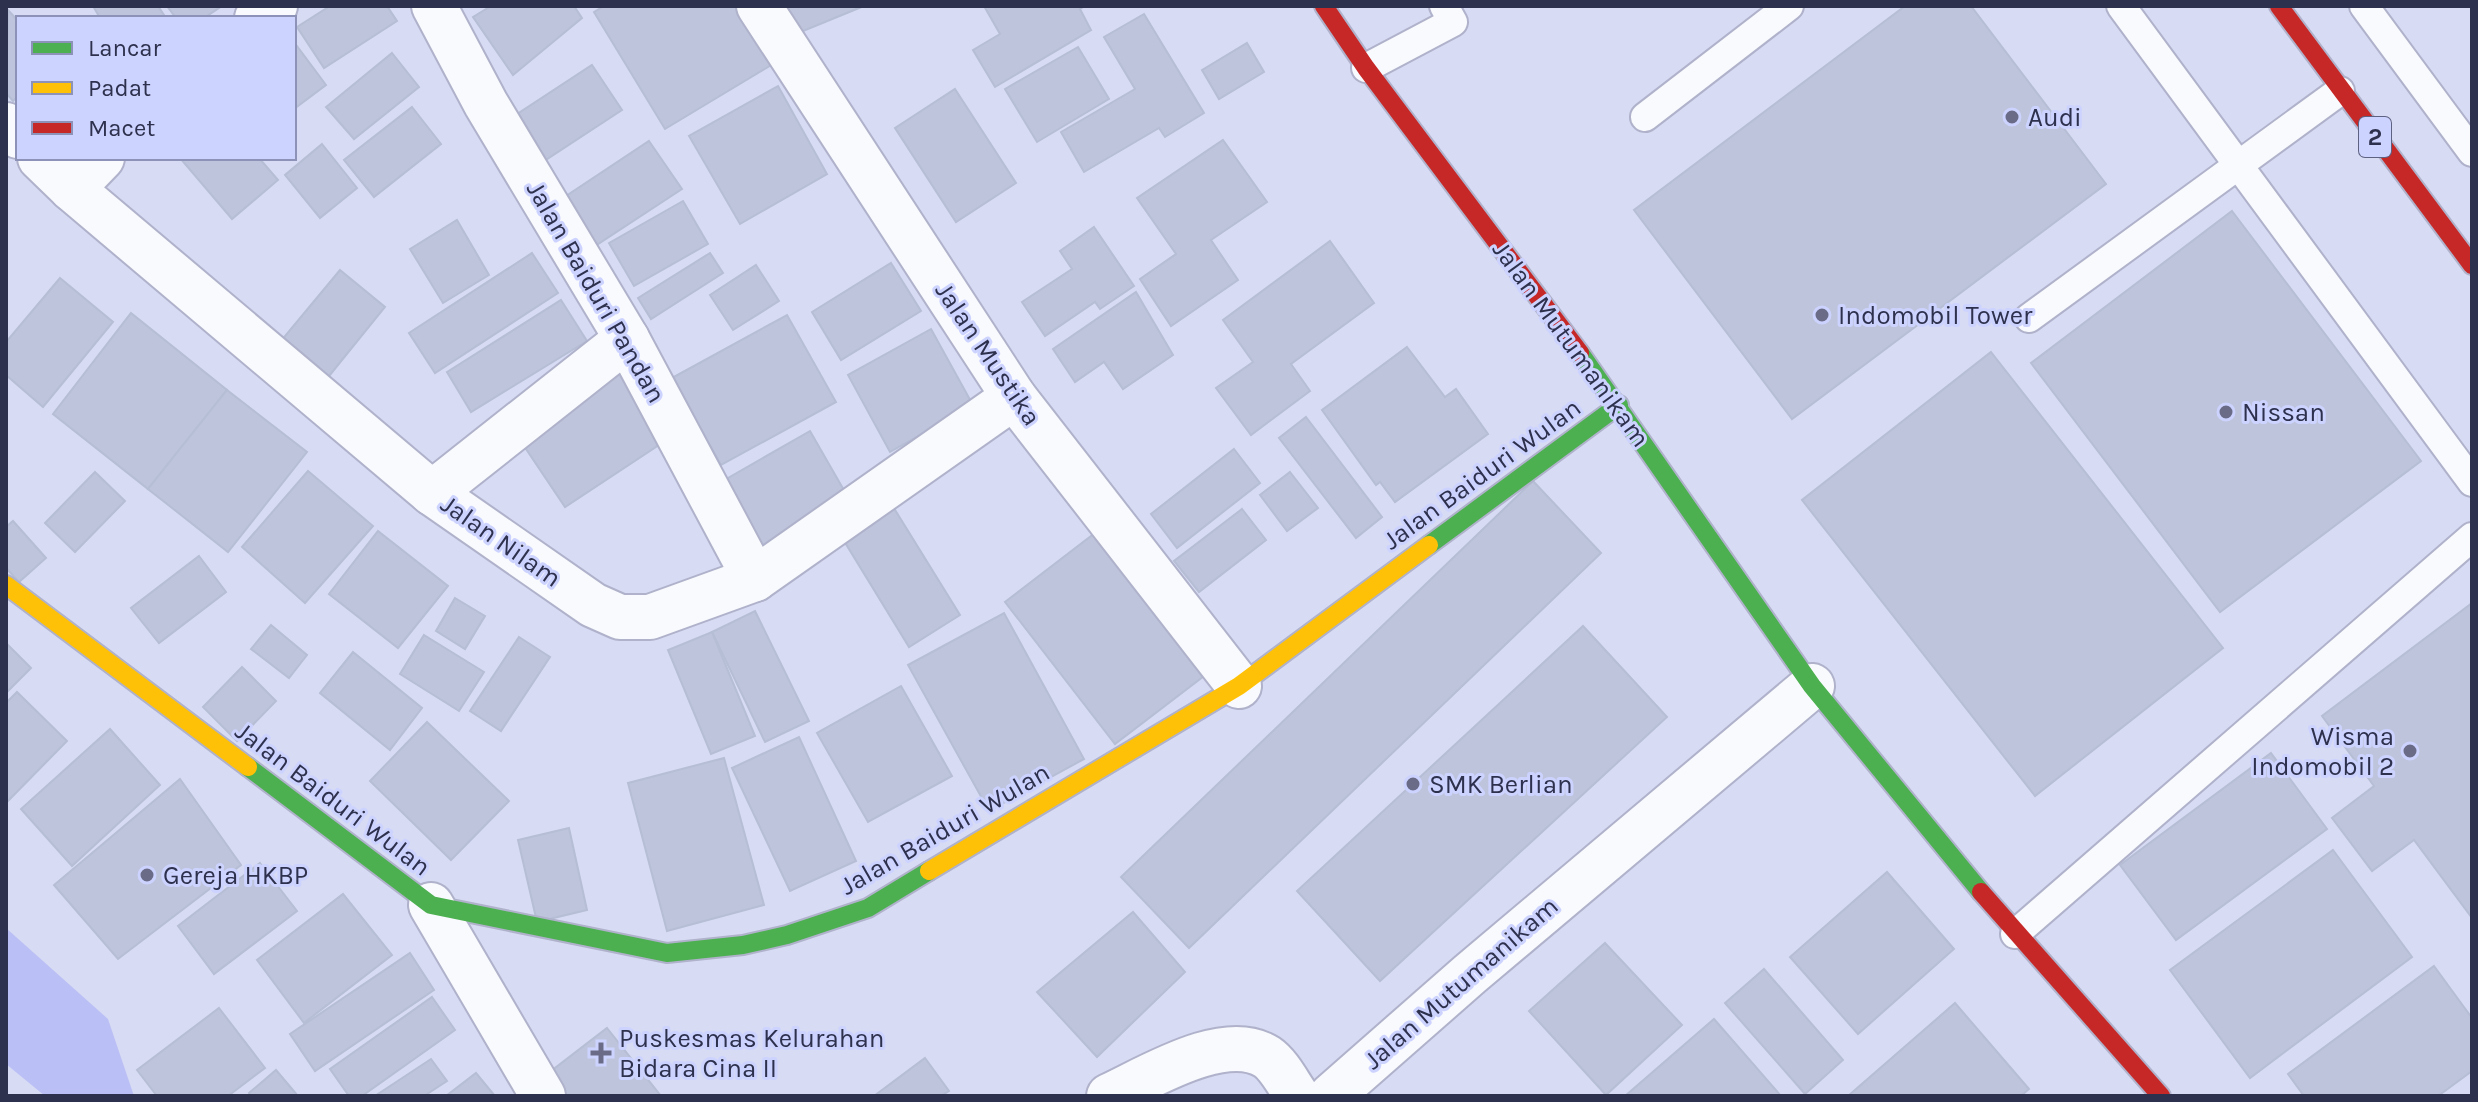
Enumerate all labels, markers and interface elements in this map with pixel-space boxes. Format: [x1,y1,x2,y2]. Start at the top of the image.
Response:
legend [16,16,296,160]
text: Lancar [88,34,162,62]
text: Padat [88,74,151,102]
place label: Audi [2028,102,2082,133]
marker: Audi [2003,108,2021,126]
text: Macet [88,114,155,142]
road number: 2 [2359,117,2391,157]
street label: Jalan Baiduri Pandan [520,176,672,408]
street label: Jalan Mutumanikam [1486,235,1656,453]
street label: Jalan Mustika [929,276,1047,432]
place label: Indomobil Tower [1838,300,2033,331]
marker: Indomobil Tower [1813,306,1831,324]
street label: Jalan Baiduri Wulan [1377,392,1587,556]
place label: Nissan [2242,397,2325,428]
marker: Nissan [2217,403,2235,421]
street label: Jalan Nilam [435,488,567,594]
street label: Jalan Baiduri Wulan [229,715,437,883]
place label: Wisma Indomobil 2 [2251,721,2394,782]
marker: Wisma Indomobil 2 [2401,742,2419,760]
street label: Jalan Baiduri Wulan [835,756,1055,902]
place label: SMK Berlian [1429,769,1573,800]
marker: SMK Berlian [1404,775,1422,793]
place label: Gereja HKBP [163,860,308,891]
marker: Gereja HKBP [138,866,156,884]
street label: Jalan Mutumanikam [1358,890,1564,1076]
place label: Puskesmas Kelurahan Bidara Cina II [619,1023,885,1084]
marker: Puskesmas Kelurahan Bidara Cina II [590,1042,612,1064]

